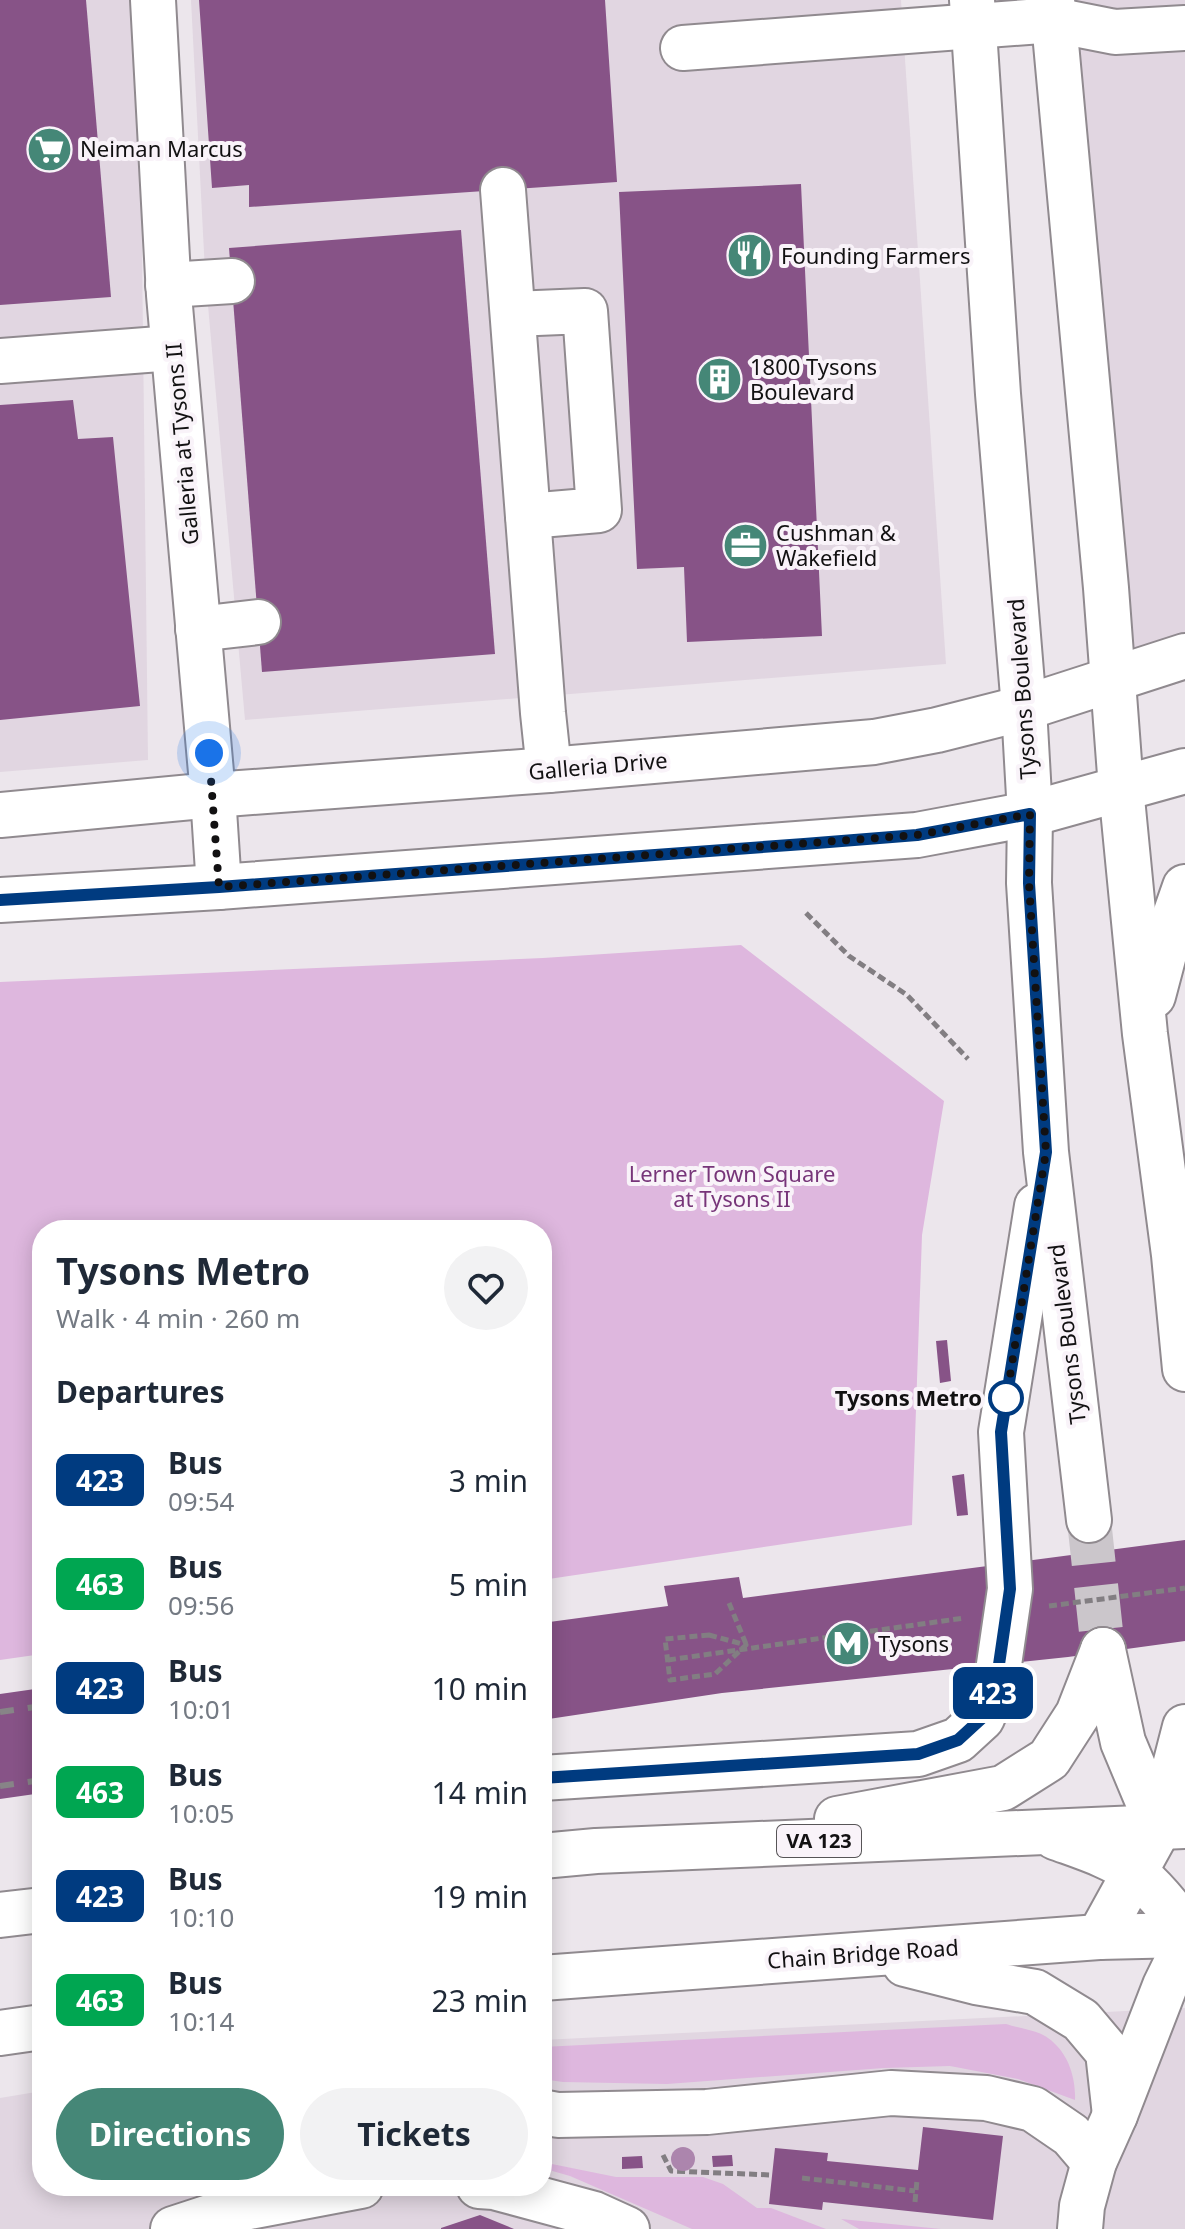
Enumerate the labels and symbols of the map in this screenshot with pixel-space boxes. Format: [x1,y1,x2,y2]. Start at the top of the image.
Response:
supermarket icon: Neiman Marcus [25,125,73,173]
place label: Neiman Marcus [80,133,243,163]
restaurant icon: Founding Farmers [726,232,774,280]
place label: Founding Farmers [781,240,970,270]
street label: Galleria at Tysons II [157,342,205,546]
place label: 1800 Tysons Boulevard [750,351,877,406]
building icon: 1800 Tysons Boulevard [695,356,743,404]
place label: Cushman & Wakefield [776,517,897,572]
office icon: Cushman & Wakefield [721,522,769,570]
street label: Tysons Boulevard [1000,598,1042,781]
your location [189,733,229,773]
street label: Galleria Drive [527,744,669,786]
park label: Lerner Town Square at Tysons II [629,1158,835,1213]
street label: Tysons Boulevard [1040,1242,1092,1426]
marker: Tysons Metro [989,1381,1023,1415]
place label: Tysons Metro [835,1382,982,1412]
metro station icon: Tysons [823,1620,871,1668]
place label: Tysons [878,1628,949,1658]
line badge: 423 [947,1667,1039,1719]
road number: VA 123 [777,1825,861,1857]
street label: Chain Bridge Road [766,1931,960,1975]

